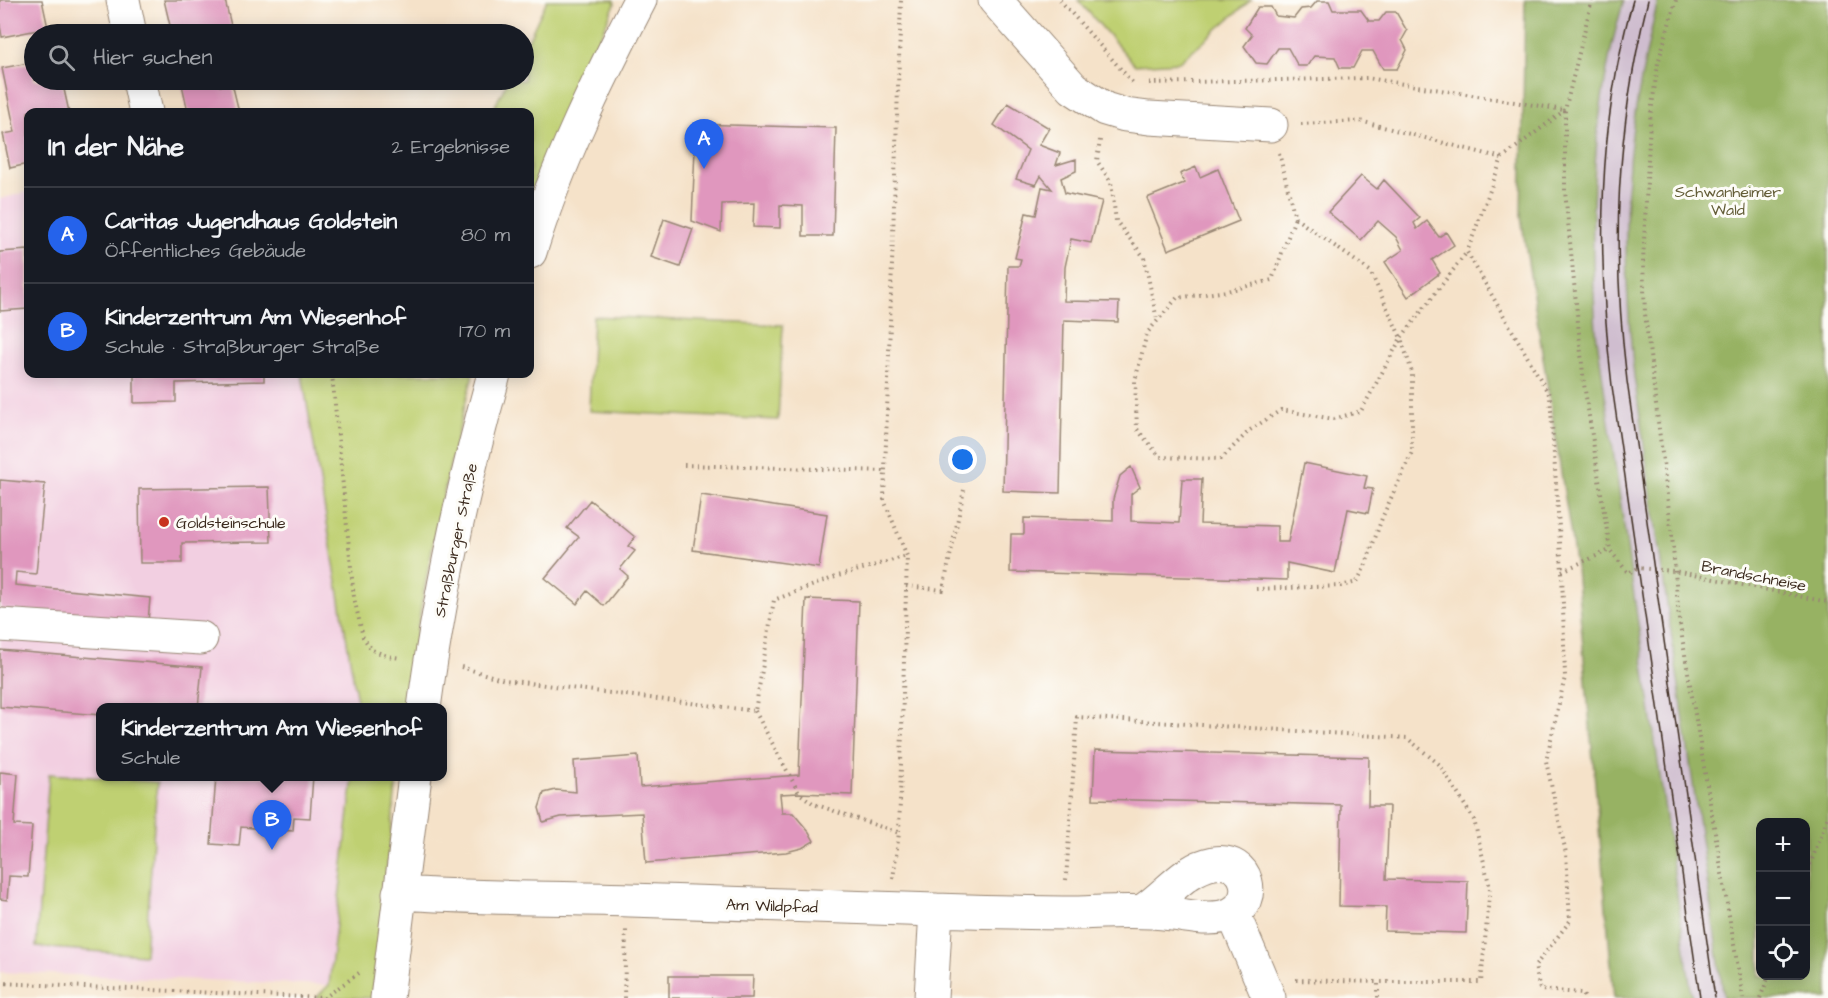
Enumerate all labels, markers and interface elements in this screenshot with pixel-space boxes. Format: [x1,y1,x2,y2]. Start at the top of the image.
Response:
search box [24,24,534,90]
icon: search [45,41,78,74]
text: Hier suchen [93,42,212,73]
pin: A [684,120,724,169]
text: In der Nähe [48,129,184,165]
text: 2 Ergebnisse [391,133,510,161]
park label: Schwanheimer Wald [1675,181,1781,221]
text: Caritas Jugendhaus Goldstein [105,206,397,237]
text: A [61,221,74,249]
text: 80 m [461,221,510,249]
text: Öffentliches Gebäude [105,237,306,265]
text: Kinderzentrum Am Wiesenhof [105,302,406,333]
text: B [60,317,75,345]
text: 170 m [459,317,510,345]
text: Schule · Straßburger Straße [105,333,380,361]
your location [948,445,977,474]
street label: Straßburger Straße [429,461,484,619]
place label: Goldsteinschule [176,512,286,534]
marker: Goldsteinschule [157,515,171,529]
street label: Brandschneise [1699,555,1808,597]
popup [96,703,447,781]
text: Kinderzentrum Am Wiesenhof [121,713,422,744]
text: Schule [121,744,180,772]
pin: B [252,800,292,850]
map controls [1756,818,1810,980]
button: + [1756,818,1810,872]
button: − [1756,872,1810,926]
street label: Am Wildpfad [726,893,818,919]
button: locate [1756,926,1810,980]

